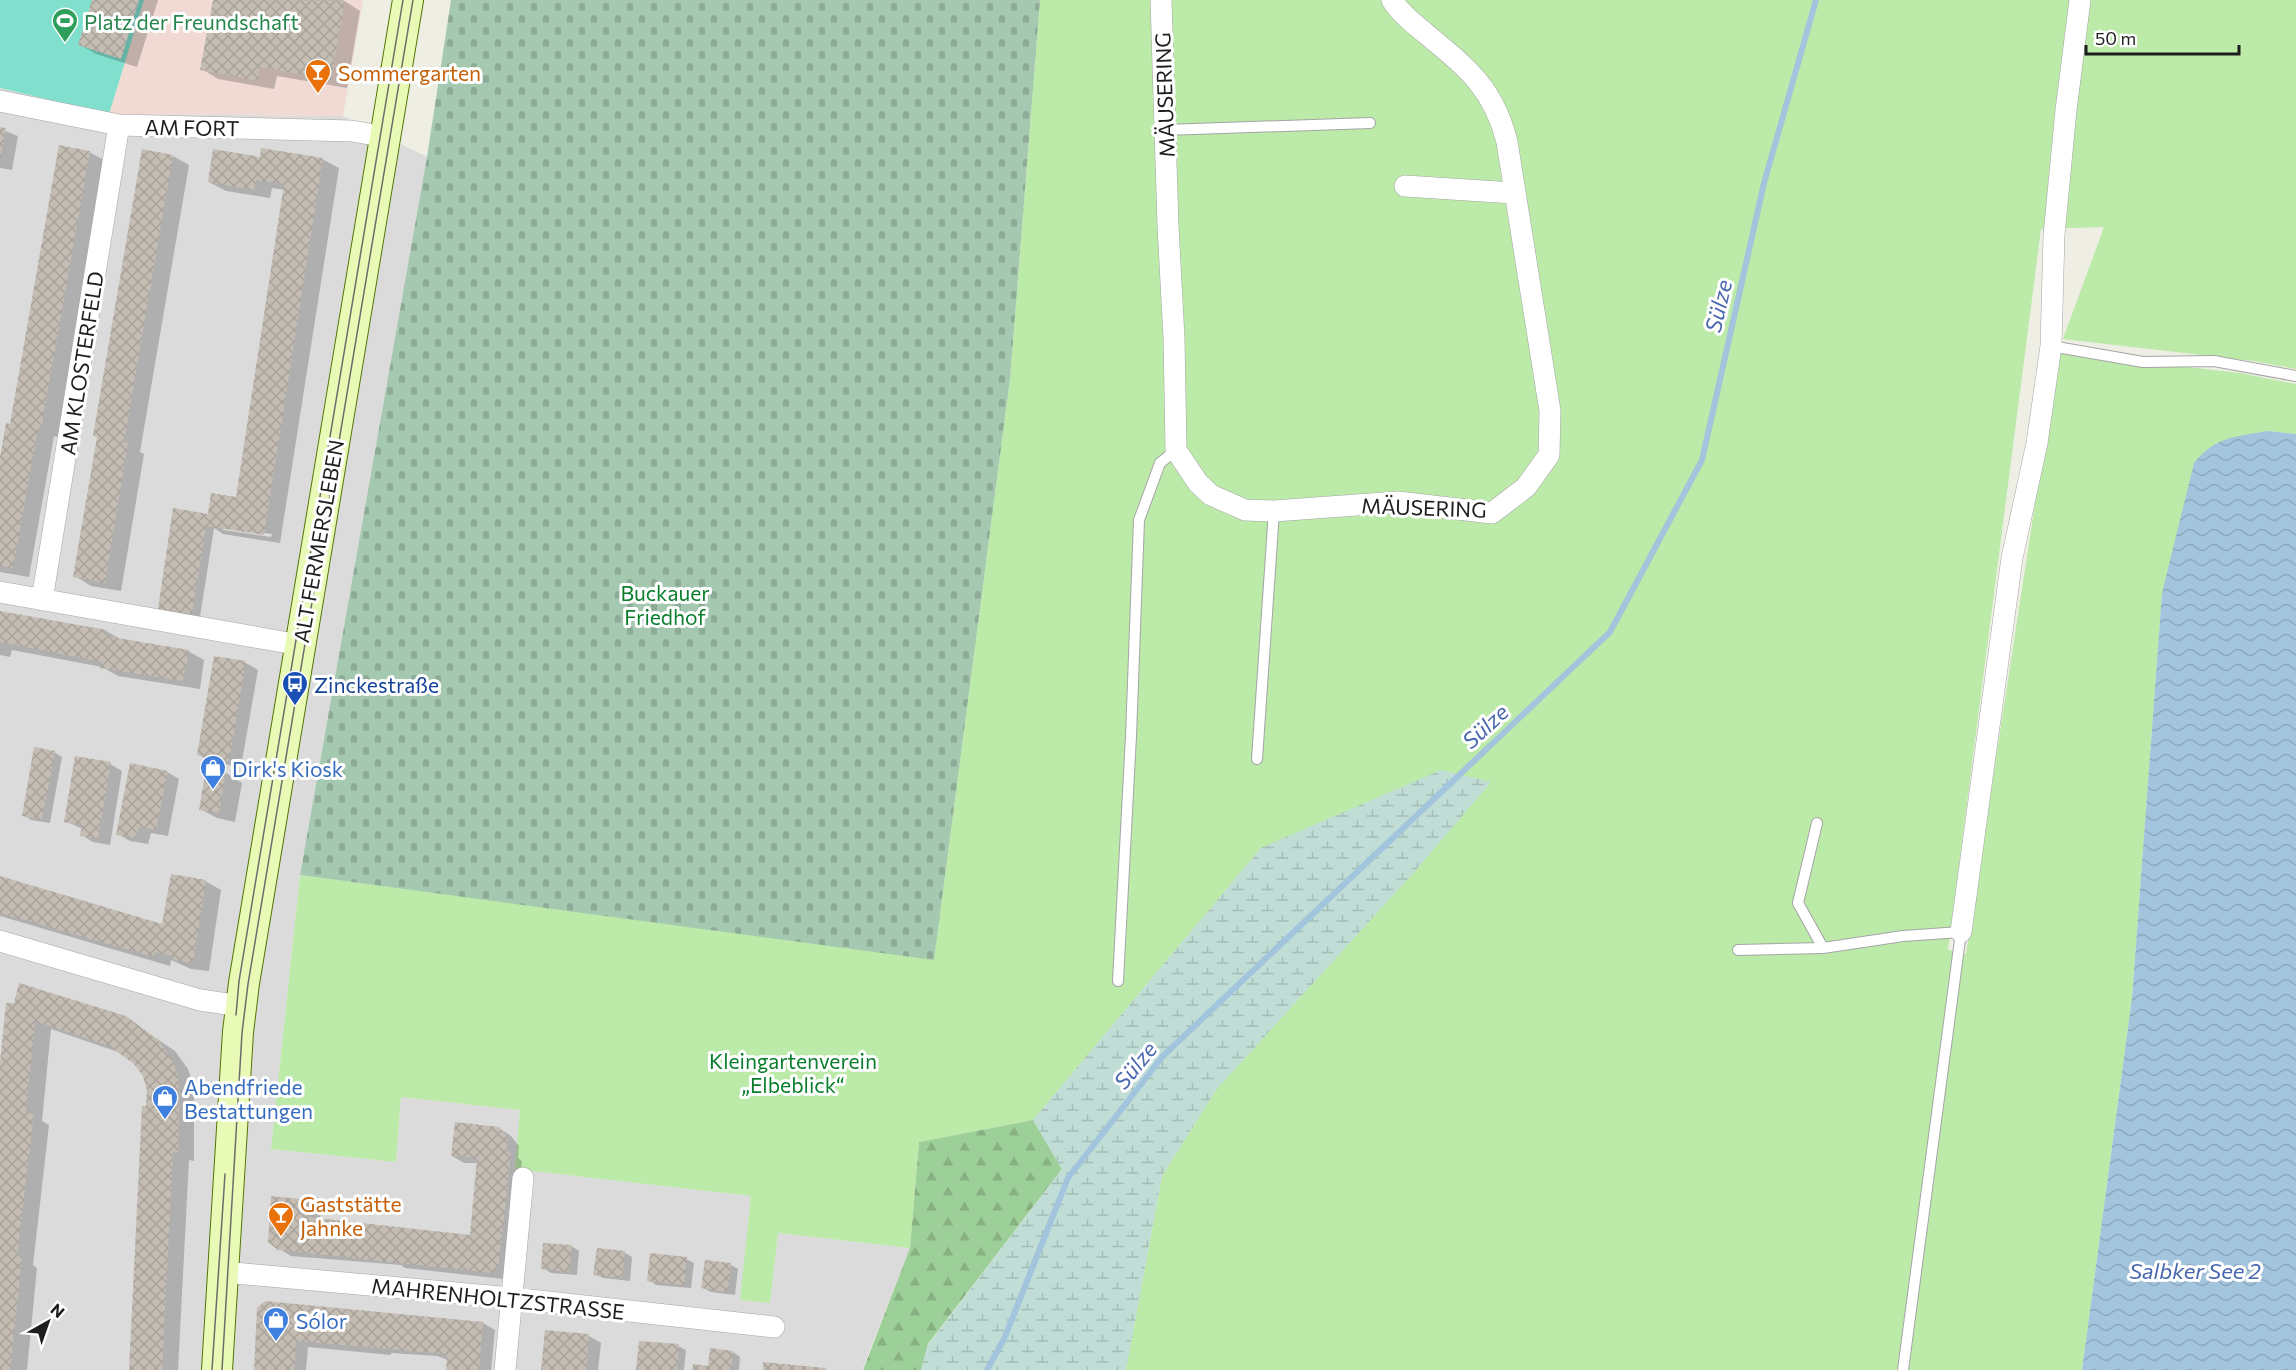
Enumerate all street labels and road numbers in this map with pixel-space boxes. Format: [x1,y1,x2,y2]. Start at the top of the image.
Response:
street label: MÄUSERING [1149,32,1179,158]
street label: AM FORT [144,114,240,140]
street label: AM KLOSTERFELD [54,269,108,457]
street label: ALT FERMERSLEBEN [288,437,348,645]
street label: MÄUSERING [1361,492,1487,522]
street label: MAHRENHOLTZSTRASSE [370,1272,626,1324]

